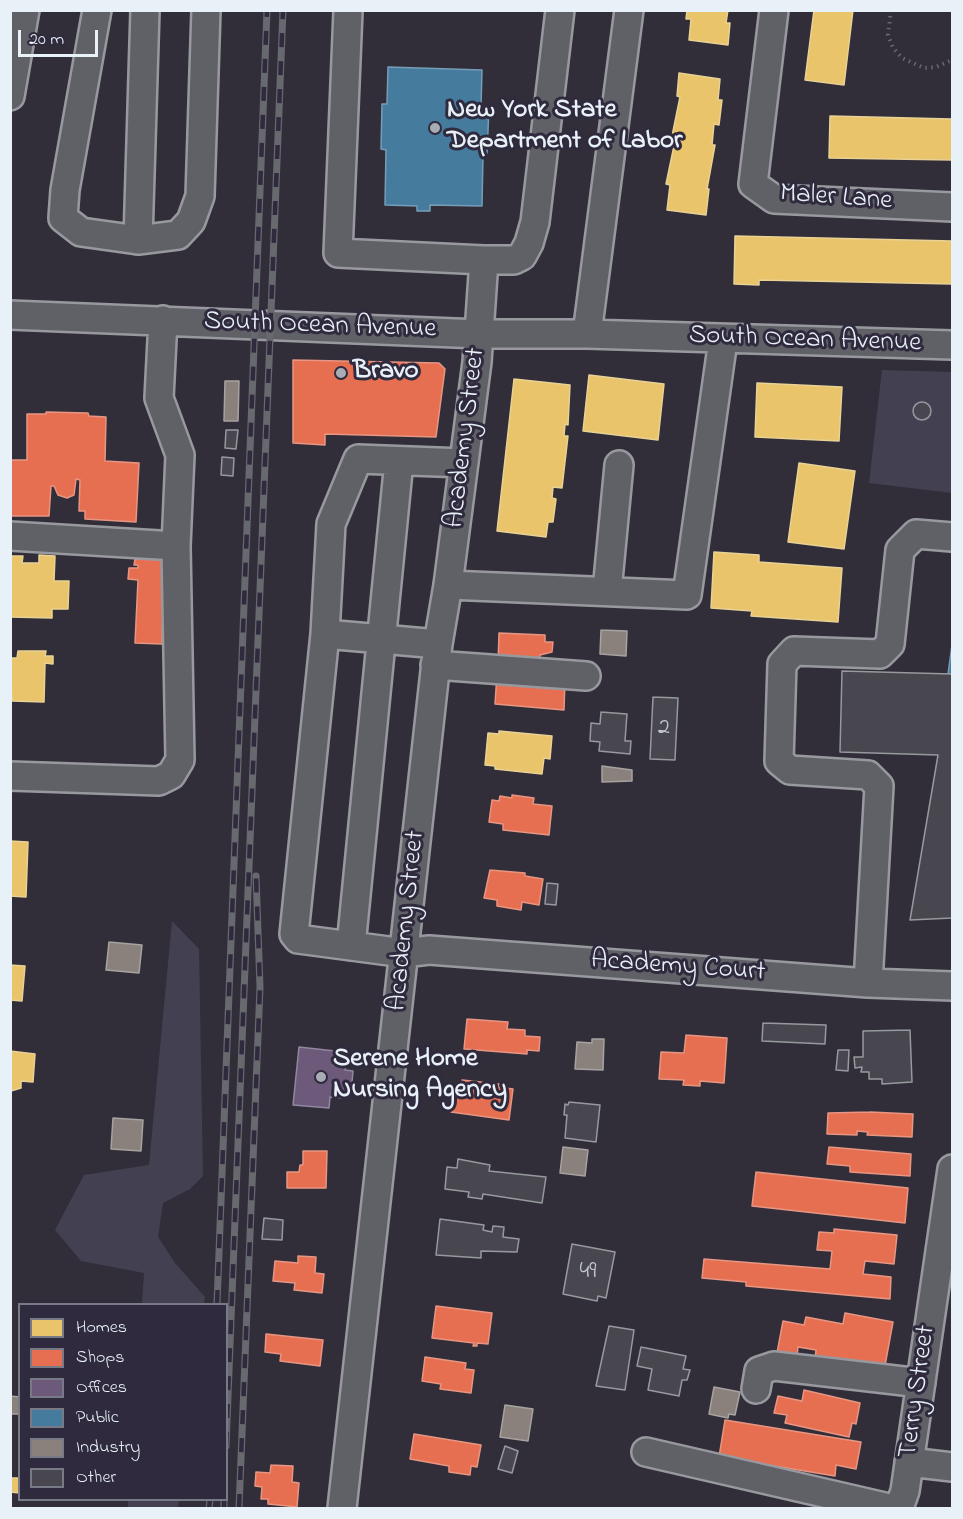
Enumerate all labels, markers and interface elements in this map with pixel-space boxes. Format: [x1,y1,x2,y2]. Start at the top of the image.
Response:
scale bar [21,18,100,56]
text: 20 m [29,27,64,53]
place label: New York State Department of Labor [447,96,682,159]
marker: New York State Department of Labor [428,121,442,135]
street label: Maler Lane [779,179,893,219]
street label: South Ocean Avenue [203,307,437,347]
street label: South Ocean Avenue [688,321,922,361]
street label: Academy Street [440,346,494,530]
place label: Bravo [353,357,419,389]
marker: Bravo [334,366,348,380]
house number: 2 [658,715,670,743]
street label: Academy Street [382,829,434,1013]
street label: Academy Court [590,946,766,990]
place label: Serene Home Nursing Agency [333,1045,507,1108]
marker: Serene Home Nursing Agency [314,1070,328,1084]
house number: 49 [579,1259,597,1287]
legend [18,1303,228,1501]
text: Homes [76,1315,127,1341]
street label: Terry Street [894,1323,944,1461]
text: Shops [76,1345,124,1371]
text: Offices [76,1375,127,1401]
text: Public [76,1405,119,1431]
text: Industry [76,1435,140,1461]
text: Other [76,1465,116,1491]

